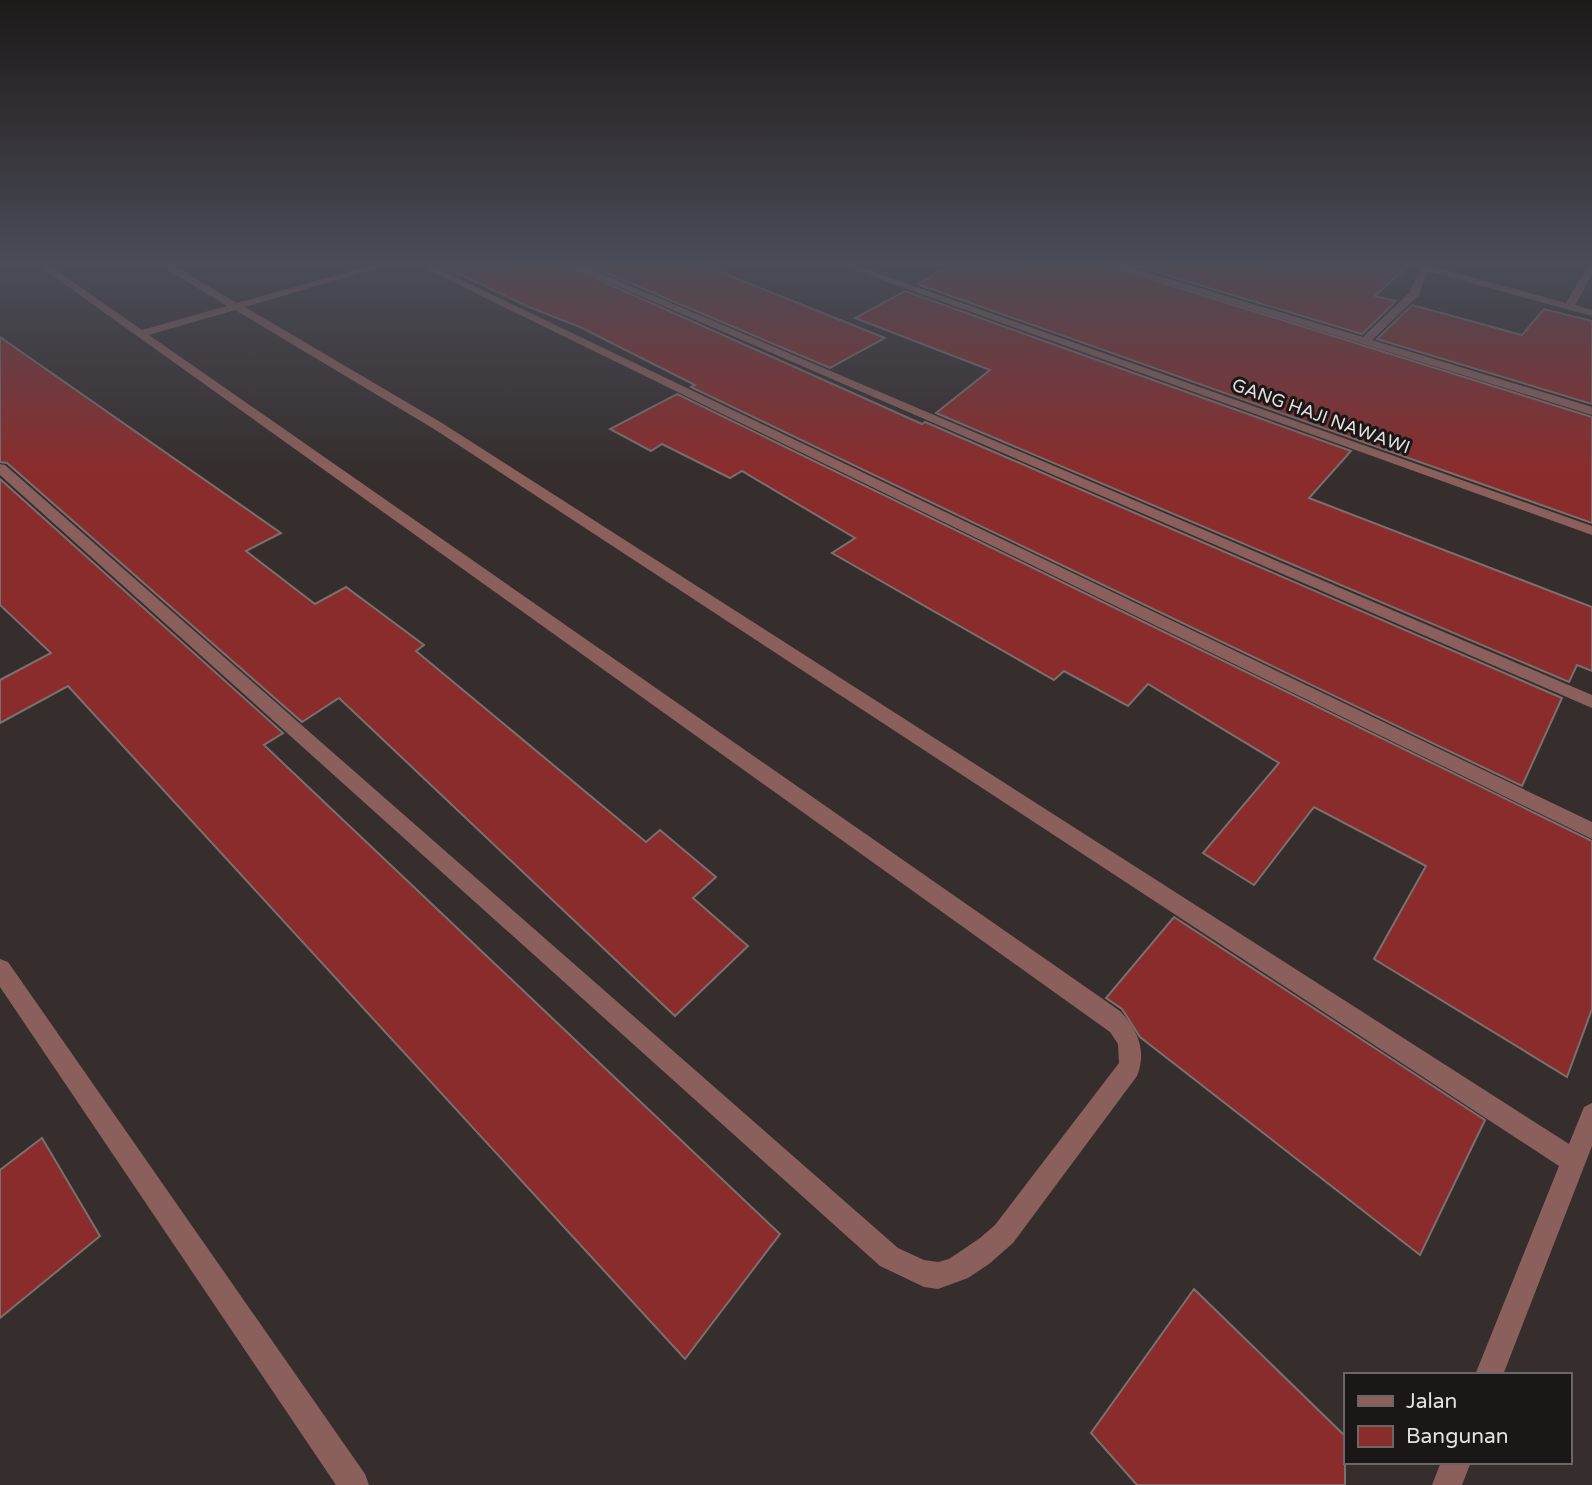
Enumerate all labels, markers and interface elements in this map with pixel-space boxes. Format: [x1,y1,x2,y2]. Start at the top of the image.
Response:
street label: GANG HAJI NAWAWI [1229,374,1413,458]
legend [1344,1373,1571,1464]
text: Jalan [1406,1389,1457,1414]
text: Bangunan [1406,1424,1509,1449]

